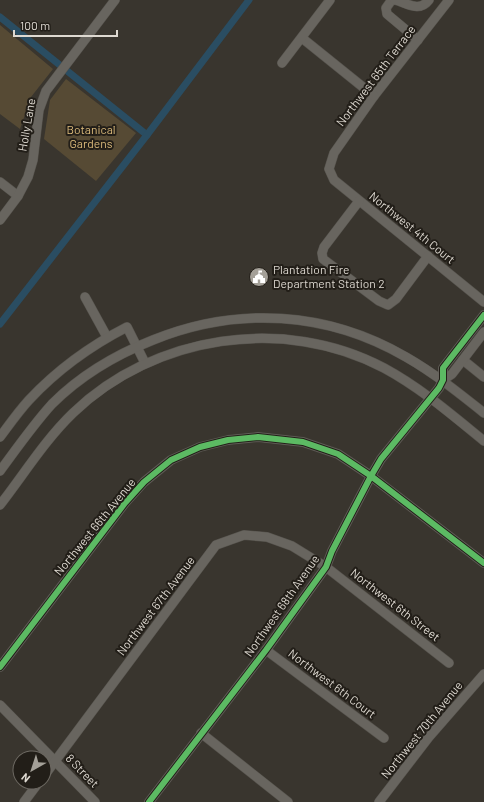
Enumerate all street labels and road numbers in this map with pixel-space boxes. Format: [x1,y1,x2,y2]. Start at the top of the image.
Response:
street label: Northwest 65th Terrace [333,22,418,129]
street label: Holly Lane [14,97,38,152]
street label: Northwest 4th Court [367,188,458,266]
street label: Northwest 66th Avenue [51,475,138,578]
street label: Northwest 68th Avenue [241,552,322,659]
street label: Northwest 67th Avenue [113,553,197,658]
street label: Northwest 6th Street [348,565,443,643]
street label: Northwest 6th Court [286,646,379,721]
street label: Northwest 70th Avenue [378,678,465,781]
street label: 8 Street [63,751,102,790]

